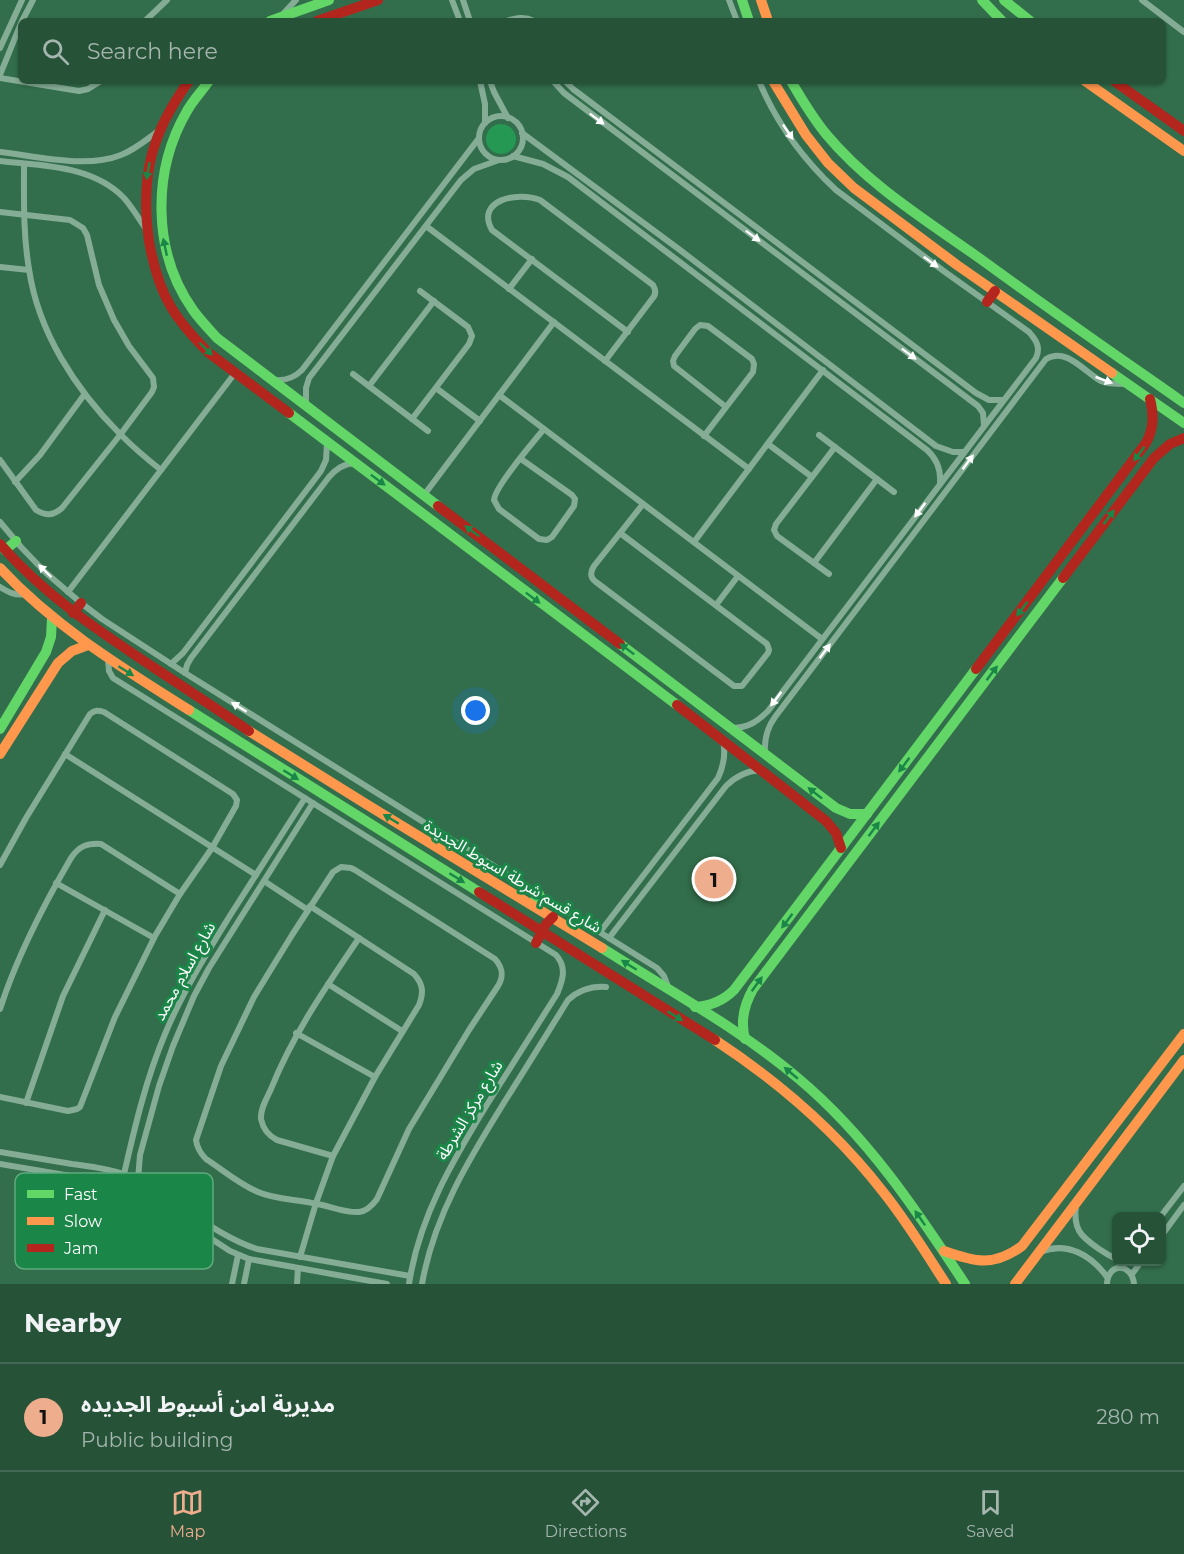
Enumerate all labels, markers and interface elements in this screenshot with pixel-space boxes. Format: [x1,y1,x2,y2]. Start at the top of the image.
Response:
search box [18,18,1166,84]
icon: search [39,35,72,68]
text: Search here [87,38,218,65]
one-way arrow [590,112,605,124]
one-way arrow [782,124,793,140]
one-way arrow [143,162,152,181]
one-way arrow [745,230,761,242]
one-way arrow [160,238,170,256]
one-way arrow [922,256,938,268]
one-way arrow [199,342,213,356]
one-way arrow [901,347,916,359]
one-way arrow [1095,375,1113,385]
one-way arrow [1133,445,1145,461]
one-way arrow [962,455,974,471]
one-way arrow [370,474,385,486]
one-way arrow [913,502,926,518]
one-way arrow [1103,510,1115,526]
one-way arrow [464,525,480,537]
one-way arrow [39,565,53,579]
one-way arrow [526,591,541,603]
one-way arrow [1016,602,1028,617]
one-way arrow [619,643,635,655]
one-way arrow [819,644,831,660]
one-way arrow [118,665,135,676]
one-way arrow [985,665,998,681]
one-way arrow [770,691,783,707]
your location [461,696,490,725]
one-way arrow [231,701,247,712]
one-way arrow [898,757,910,773]
one-way arrow [283,769,300,780]
one-way arrow [808,787,823,799]
one-way arrow [383,814,399,825]
street label: شارع قسم شرطة اسيوط الجديدة [419,816,605,940]
one-way arrow [868,821,880,837]
pin: 1 [694,856,734,902]
one-way arrow [448,873,465,884]
one-way arrow [781,913,793,928]
street label: شارع اسلام محمد [150,919,222,1025]
one-way arrow [620,960,637,971]
one-way arrow [750,977,762,992]
one-way arrow [667,1010,683,1021]
street label: شارع مركز الشرطة [432,1057,509,1165]
one-way arrow [784,1067,799,1080]
legend [15,1173,213,1269]
text: Fast [64,1185,98,1204]
one-way arrow [915,1210,926,1226]
text: Slow [64,1212,102,1231]
map controls [1112,1212,1166,1266]
button: locate [1112,1212,1166,1266]
text: Jam [63,1239,98,1258]
text: Nearby [24,1307,121,1339]
text: مديرية امن أسيوط الجديده [81,1391,335,1418]
text: 1 [40,1405,47,1429]
text: 280 m [1096,1405,1160,1429]
text: Public building [81,1428,234,1452]
tab: Map [170,1486,205,1541]
tab: Directions [545,1486,627,1541]
tab: Saved [966,1486,1014,1541]

